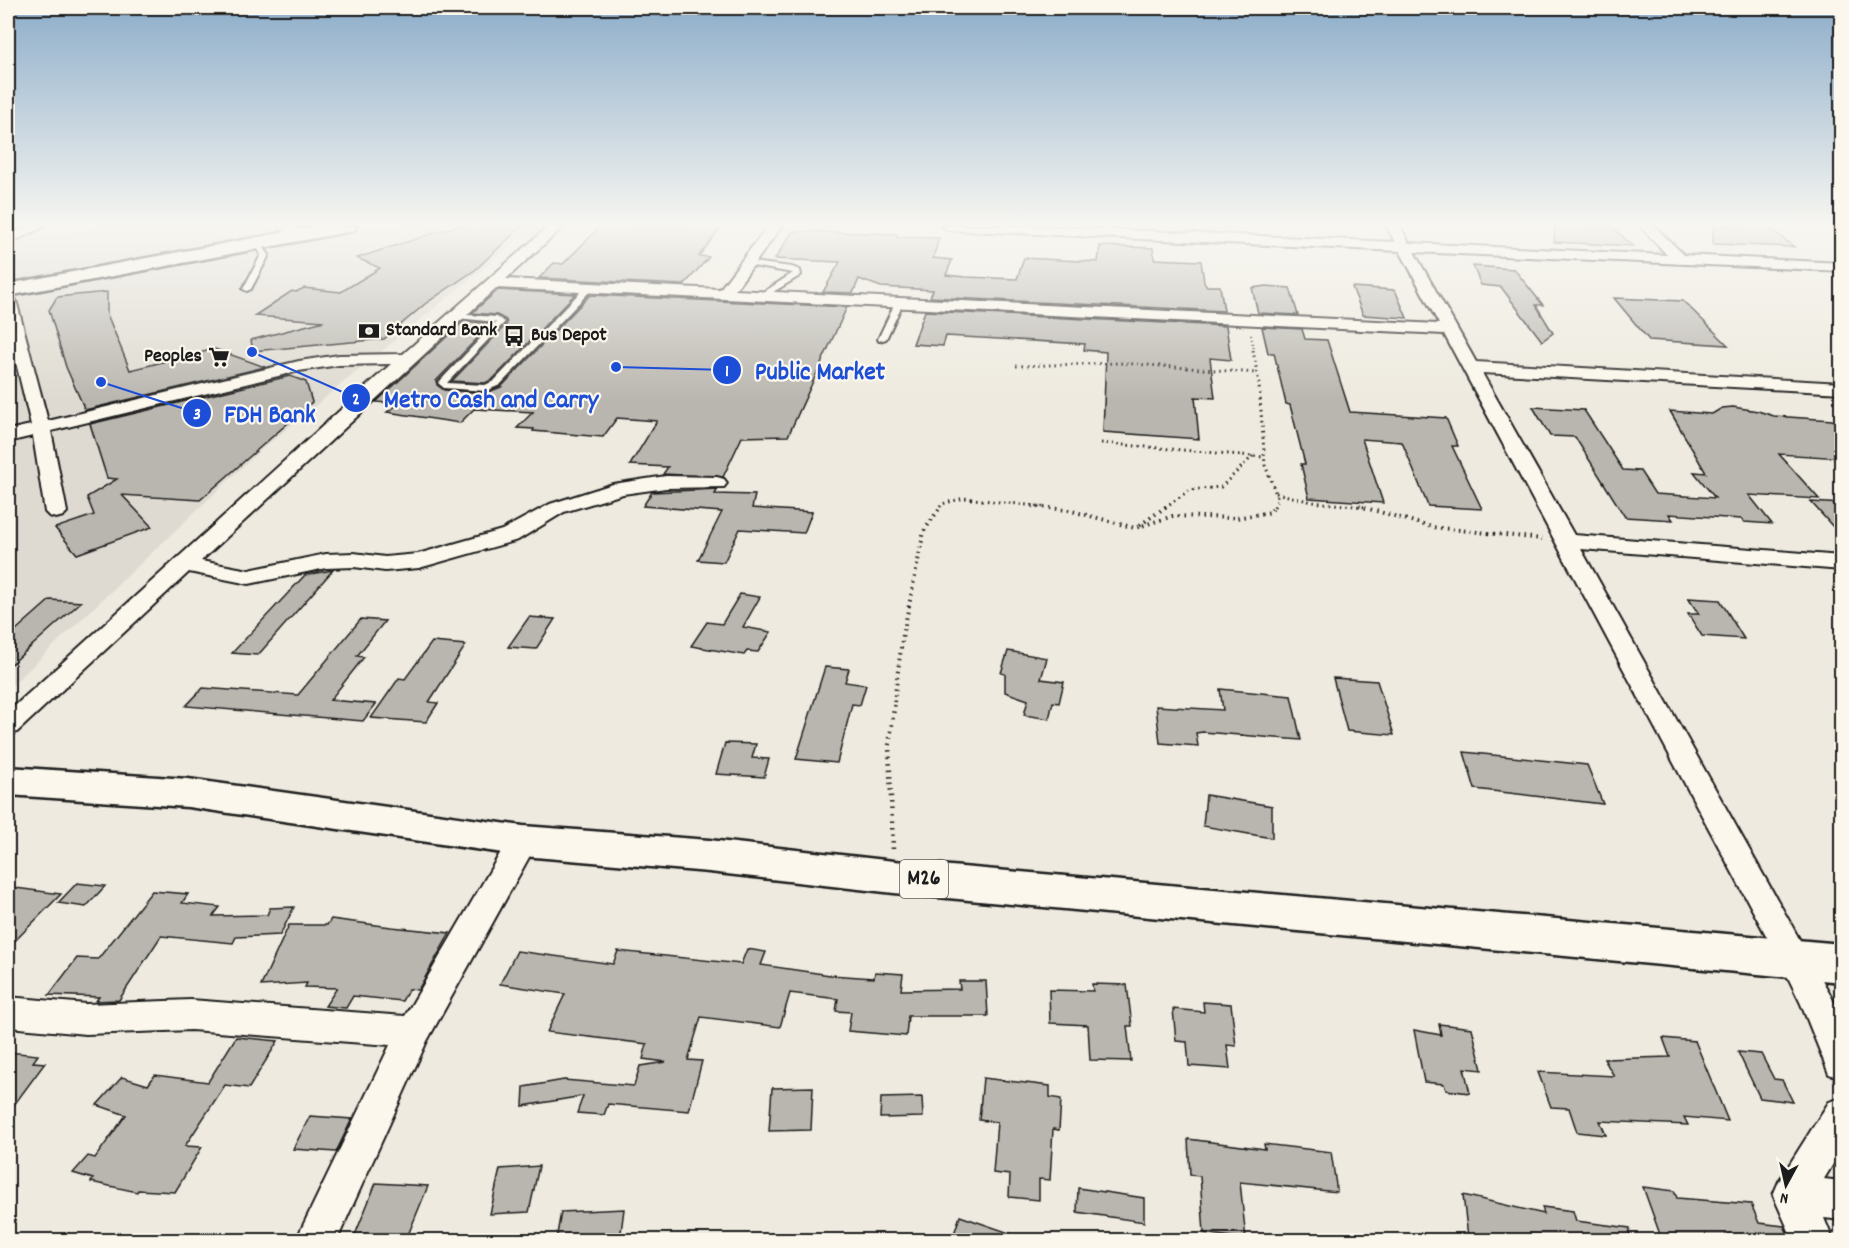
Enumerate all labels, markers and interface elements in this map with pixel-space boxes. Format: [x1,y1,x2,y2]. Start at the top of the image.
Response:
place label: Standard Bank [386,317,497,345]
bank icon: Standard Bank [357,319,381,343]
place label: Bus Depot [531,322,607,350]
bus stop icon: Bus Depot [502,324,526,348]
place label: Peoples [144,343,202,371]
supermarket icon: Peoples [207,345,231,369]
callout: Public Market [712,348,897,392]
text: Public Market [755,355,886,392]
text: 1 [725,360,729,385]
callout: Metro Cash and Carry [341,376,610,420]
text: Metro Cash and Carry [384,383,600,420]
text: 2 [352,388,360,413]
callout: FDH Bank [182,391,328,435]
text: FDH Bank [224,398,316,435]
text: 3 [193,403,201,428]
road number: M26 [900,860,948,898]
north arrow [1756,1155,1816,1215]
text: N [1779,1185,1790,1209]

